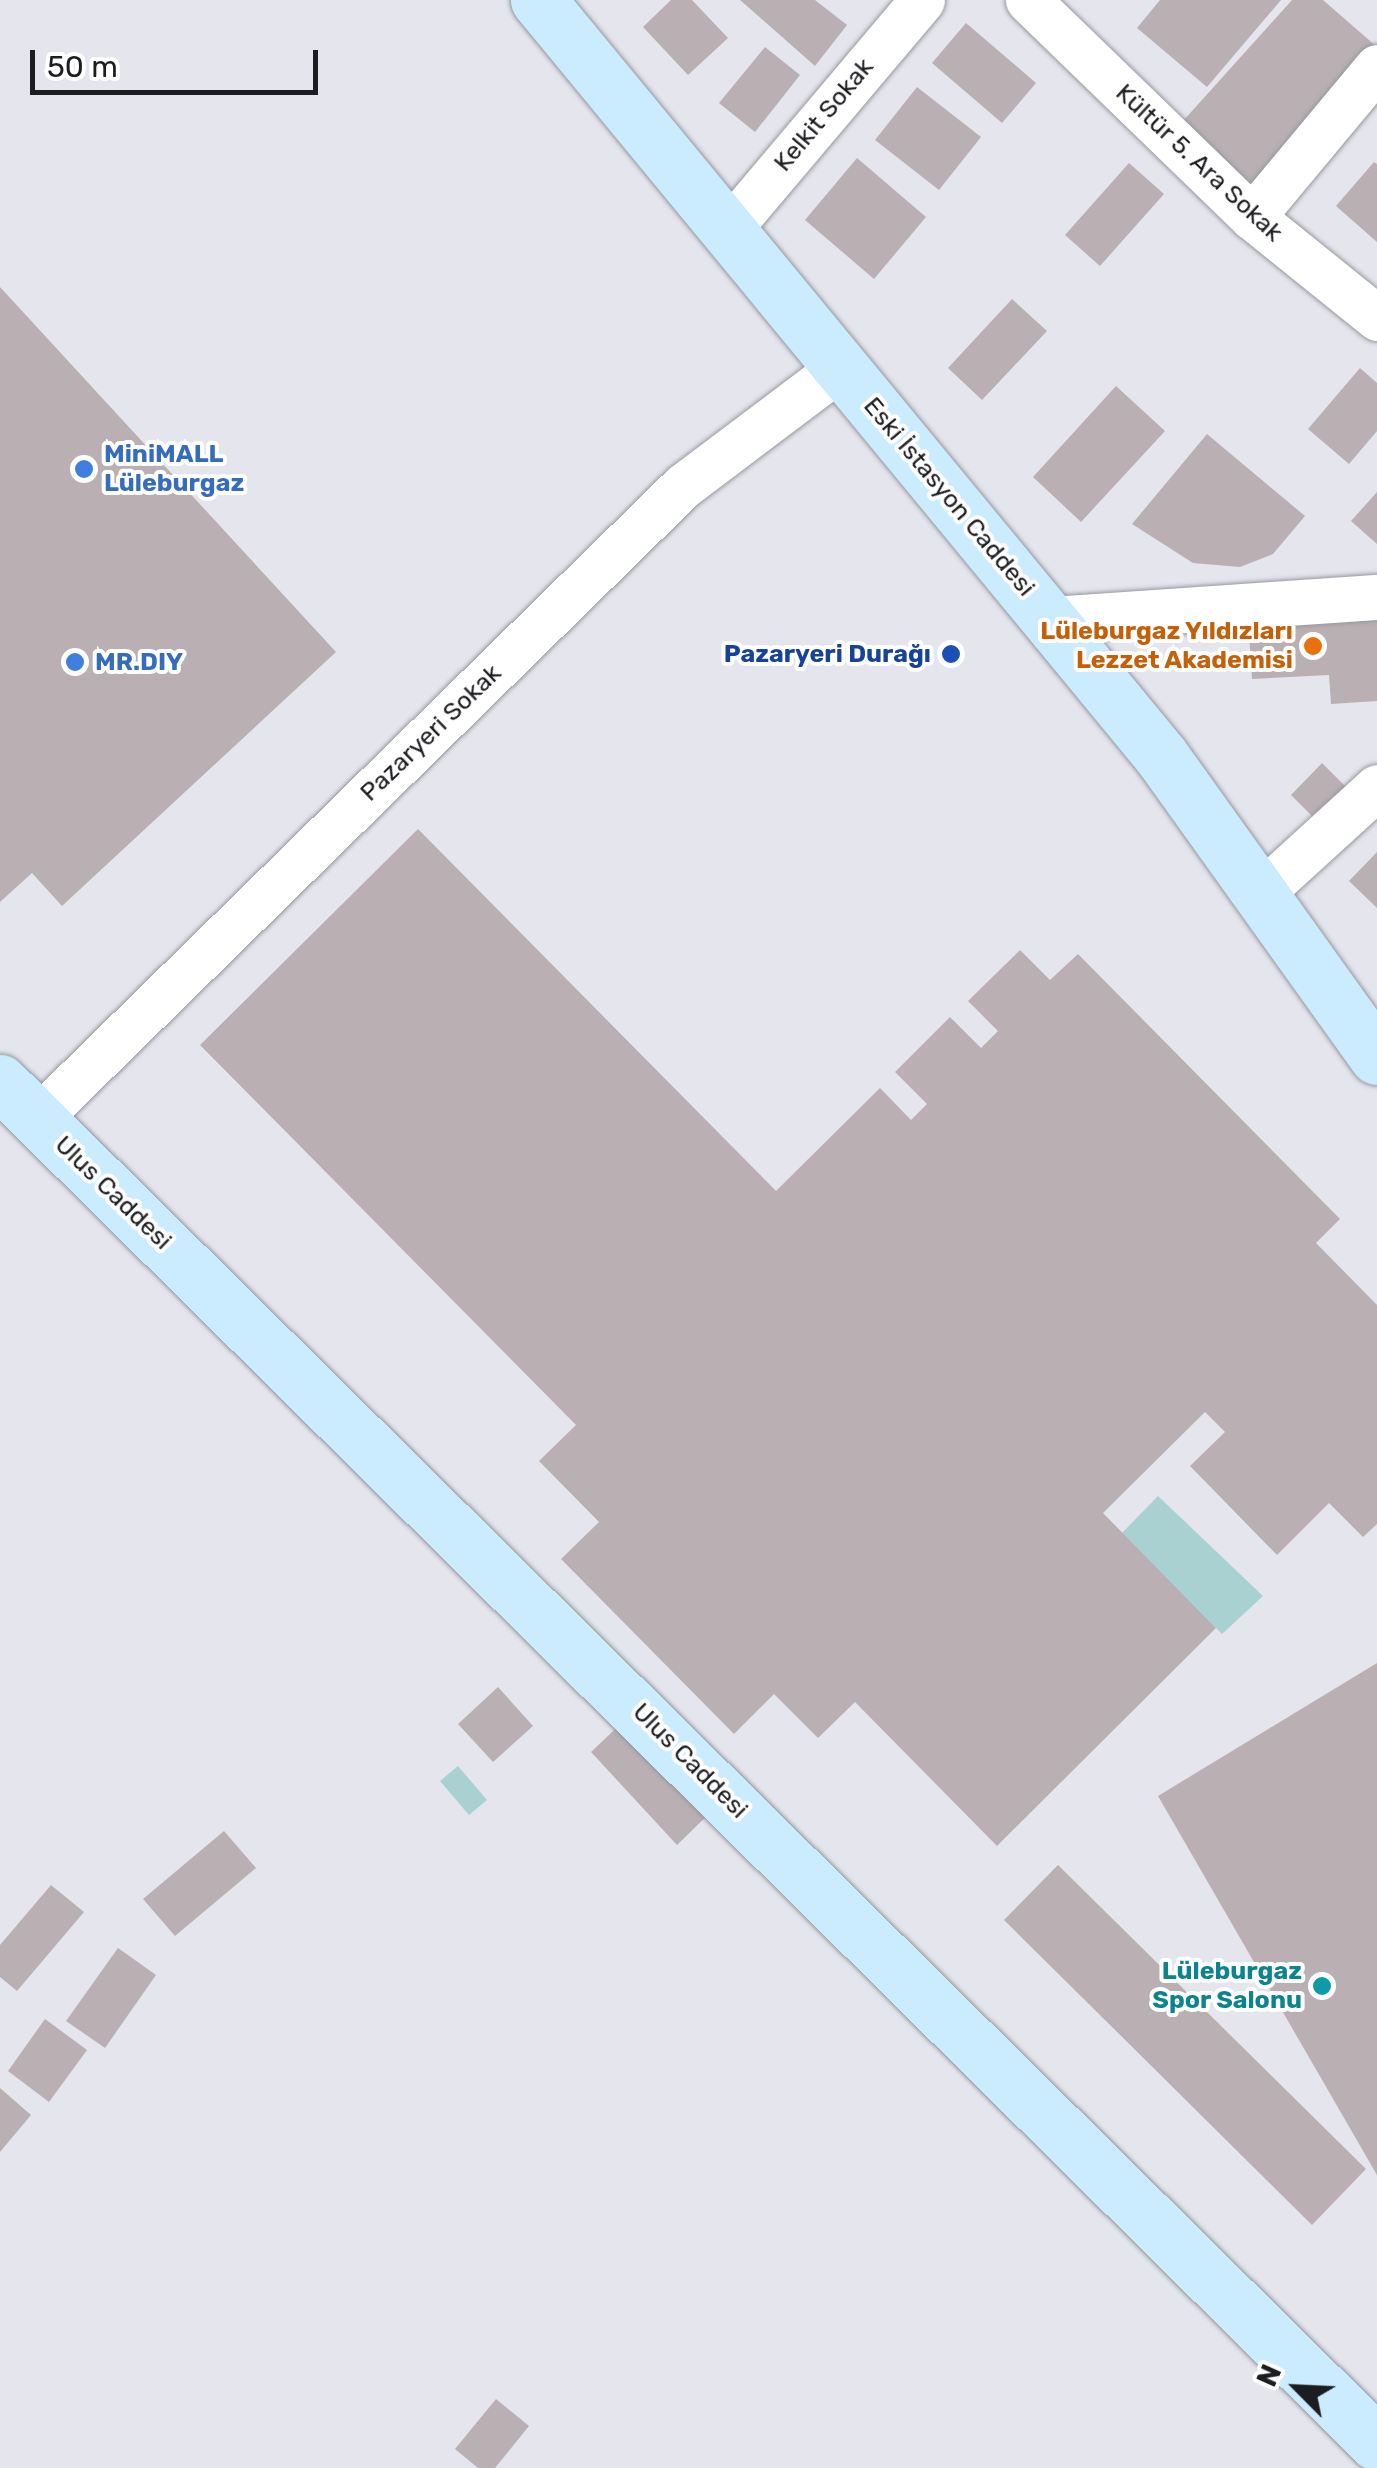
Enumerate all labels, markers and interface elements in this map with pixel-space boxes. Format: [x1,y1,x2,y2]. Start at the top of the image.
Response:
scale bar [35,30,322,92]
text: 50 m [47,49,118,85]
street label: Kelkit Sokak [768,52,880,178]
street label: Kültür 5. Ara Sokak [1109,78,1289,248]
street label: Eski İstasyon Caddesi [857,391,1041,603]
place label: MiniMALL Lüleburgaz [104,440,244,499]
marker: MiniMALL Lüleburgaz [73,458,95,480]
place label: Lüleburgaz Yıldızları Lezzet Akademisi [1039,617,1293,676]
marker: Lüleburgaz Yıldızları Lezzet Akademisi [1302,635,1324,657]
place label: Pazaryeri Durağı [724,639,931,669]
marker: Pazaryeri Durağı [940,643,962,665]
place label: MR.DIY [95,647,183,677]
marker: MR.DIY [64,651,86,673]
street label: Pazaryeri Sokak [354,658,508,808]
street label: Ulus Caddesi [48,1130,178,1256]
street label: Ulus Caddesi [626,1697,754,1825]
place label: Lüleburgaz Spor Salonu [1152,1957,1302,2016]
marker: Lüleburgaz Spor Salonu [1311,1975,1333,1997]
north arrow [1247,2338,1347,2438]
text: N [1250,2360,1288,2392]

